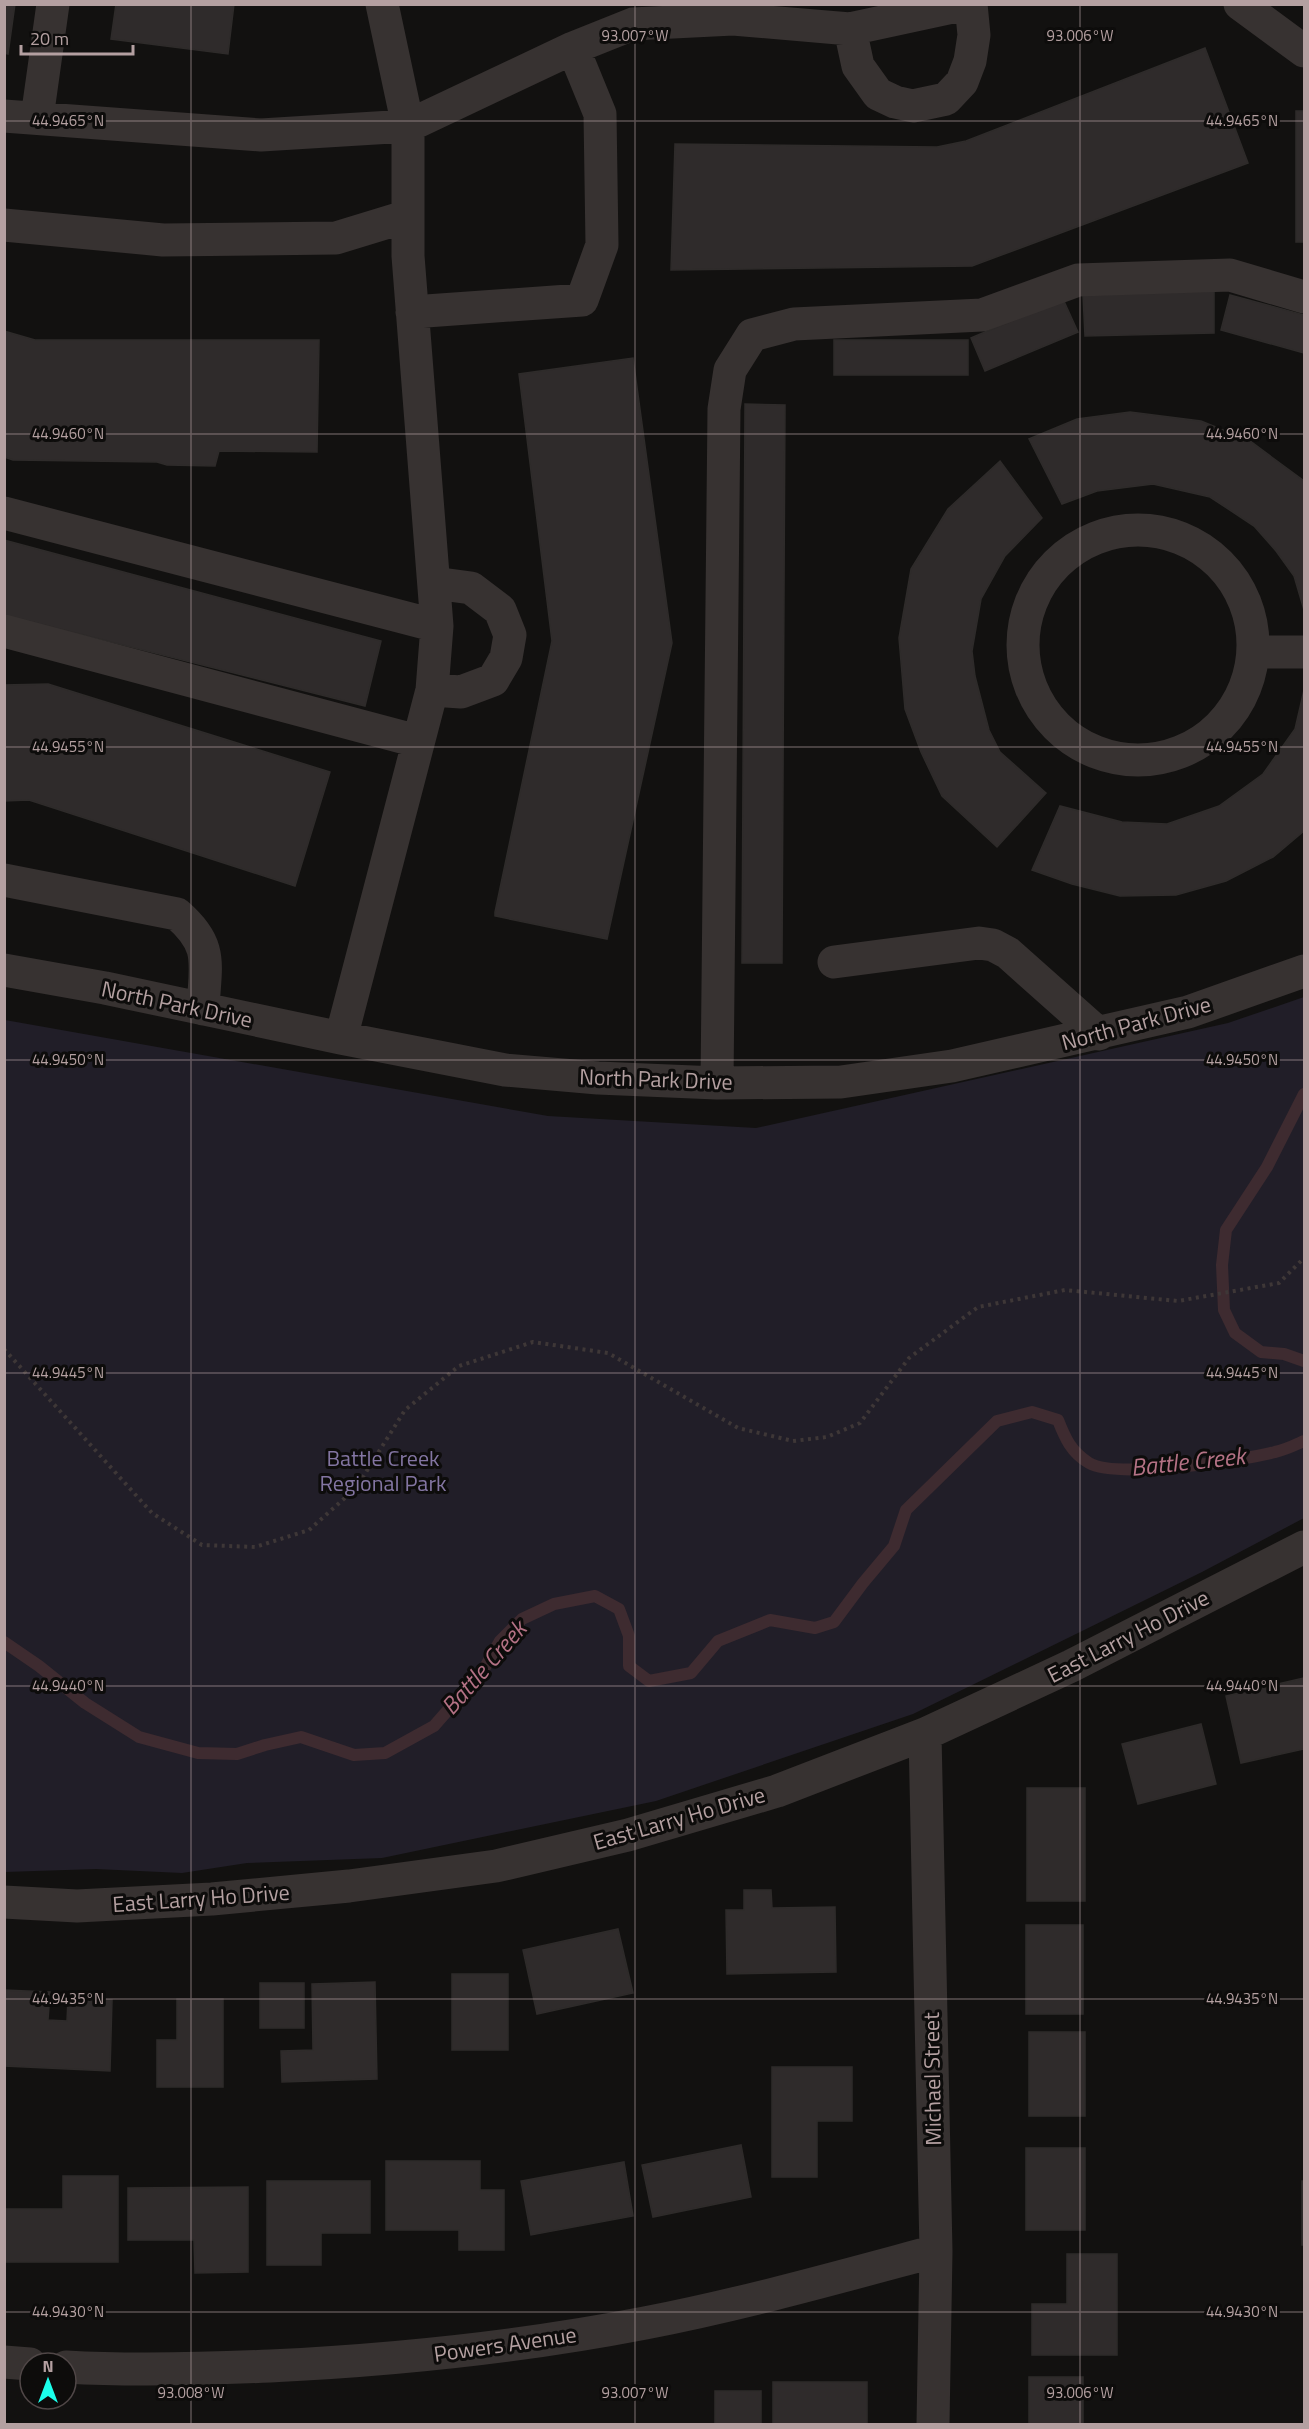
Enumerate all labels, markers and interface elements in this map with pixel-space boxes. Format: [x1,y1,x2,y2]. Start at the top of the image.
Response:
scale bar [21,18,134,56]
text: 93.007°W [602,24,668,47]
text: 93.006°W [1047,24,1113,47]
text: 20 m [30,25,69,52]
text: 44.9465°N [32,109,104,132]
text: 44.9465°N [1206,109,1278,132]
text: 44.9460°N [32,422,104,445]
text: 44.9460°N [1206,422,1278,445]
text: 44.9455°N [32,735,104,758]
text: 44.9455°N [1206,735,1278,758]
street label: North Park Drive [98,971,256,1037]
street label: North Park Drive [1057,987,1215,1059]
text: 44.9450°N [32,1048,104,1071]
text: 44.9450°N [1206,1048,1278,1071]
street label: North Park Drive [579,1059,733,1099]
text: 44.9445°N [32,1361,104,1384]
text: 44.9445°N [1206,1361,1278,1384]
water label: Battle Creek [1129,1437,1250,1485]
park label: Battle Creek Regional Park [319,1441,447,1500]
street label: East Larry Ho Drive [1041,1581,1215,1691]
water label: Battle Creek [432,1610,537,1723]
text: 44.9440°N [32,1674,104,1697]
text: 44.9440°N [1206,1674,1278,1697]
street label: East Larry Ho Drive [589,1777,769,1859]
street label: East Larry Ho Drive [111,1875,291,1921]
text: 44.9435°N [32,1987,104,2010]
text: 44.9435°N [1206,1987,1278,2010]
street label: Michael Street [914,2012,950,2146]
text: 44.9430°N [32,2300,104,2323]
text: 44.9430°N [1206,2300,1278,2323]
street label: Powers Avenue [431,2317,579,2371]
north arrow [18,2351,78,2411]
text: N [42,2354,54,2378]
text: 93.008°W [158,2381,224,2404]
text: 93.007°W [602,2381,668,2404]
text: 93.006°W [1047,2381,1113,2404]

